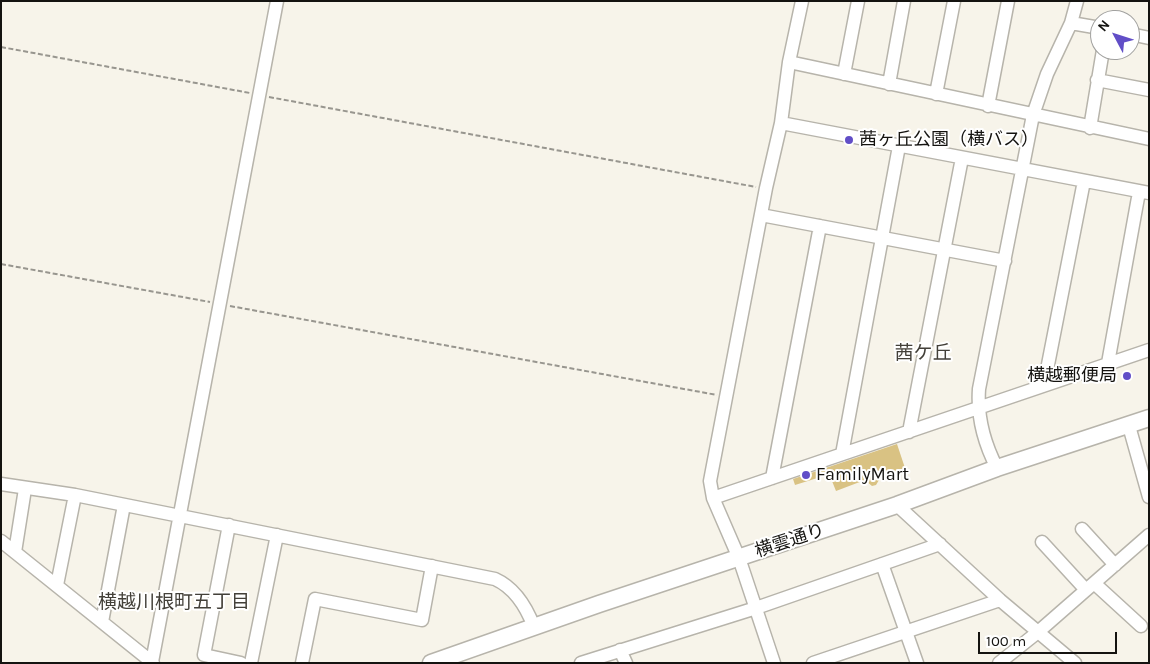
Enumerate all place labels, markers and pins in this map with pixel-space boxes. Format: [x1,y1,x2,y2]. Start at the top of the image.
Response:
place label: 茜ヶ丘公園（横バス） [859,129,1039,151]
marker: 茜ヶ丘公園（横バス） [843,134,855,146]
place label: 横越郵便局 [1027,365,1117,387]
marker: 横越郵便局 [1121,370,1133,382]
place label: FamilyMart [816,464,909,486]
marker: FamilyMart [800,469,812,481]

